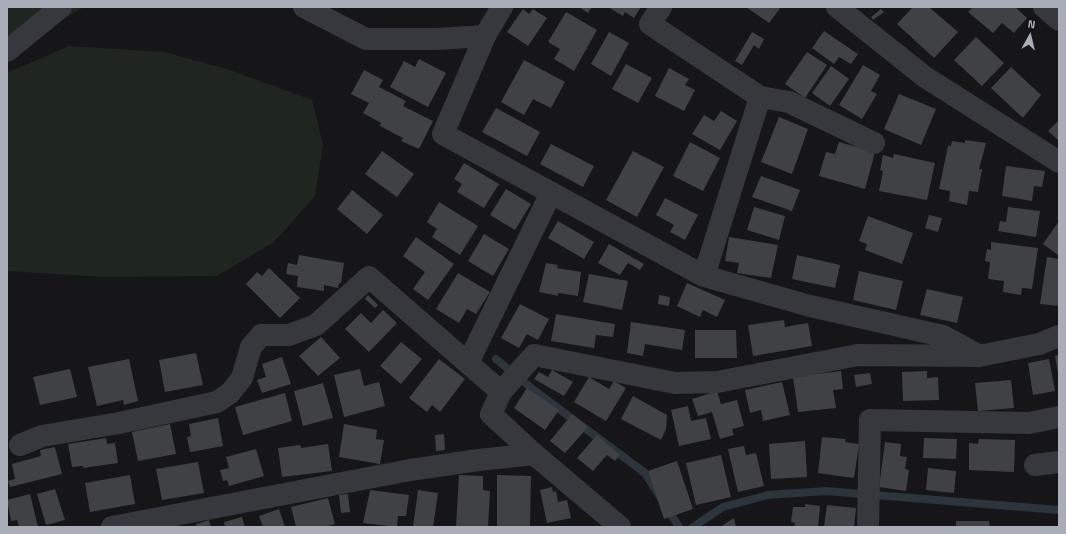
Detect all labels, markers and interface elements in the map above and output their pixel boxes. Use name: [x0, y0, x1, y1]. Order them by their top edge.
north arrow: [1010, 16, 1050, 56]
text: N: [1027, 16, 1037, 33]

